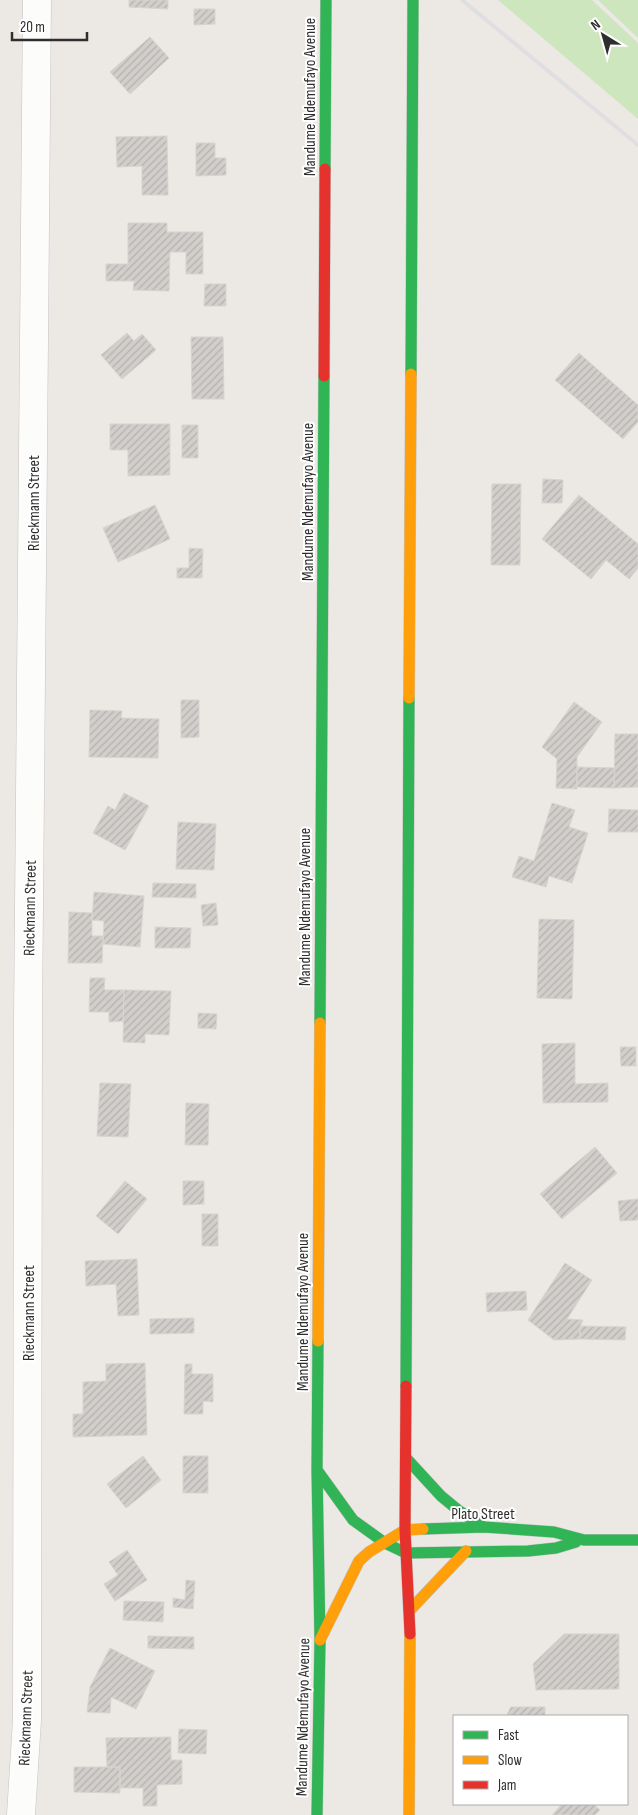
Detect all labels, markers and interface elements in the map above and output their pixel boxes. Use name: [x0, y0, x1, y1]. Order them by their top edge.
scale bar: [12, 10, 88, 42]
north arrow: [578, 10, 628, 60]
text: N: [587, 16, 604, 34]
text: 20 m: [20, 18, 45, 37]
street label: Mandume Ndemufayo Avenue: [301, 18, 320, 176]
street label: Mandume Ndemufayo Avenue: [299, 423, 318, 581]
street label: Rieckmann Street: [25, 455, 44, 551]
street label: Mandume Ndemufayo Avenue: [296, 828, 315, 986]
street label: Rieckmann Street: [20, 860, 41, 956]
street label: Mandume Ndemufayo Avenue: [294, 1233, 313, 1391]
street label: Rieckmann Street: [20, 1265, 39, 1361]
street label: Plato Street: [451, 1505, 515, 1524]
street label: Mandume Ndemufayo Avenue: [293, 1638, 314, 1796]
street label: Rieckmann Street: [15, 1670, 38, 1766]
legend: [453, 1715, 628, 1805]
text: Fast: [498, 1726, 520, 1745]
text: Slow: [498, 1751, 522, 1770]
text: Jam: [497, 1776, 516, 1795]

